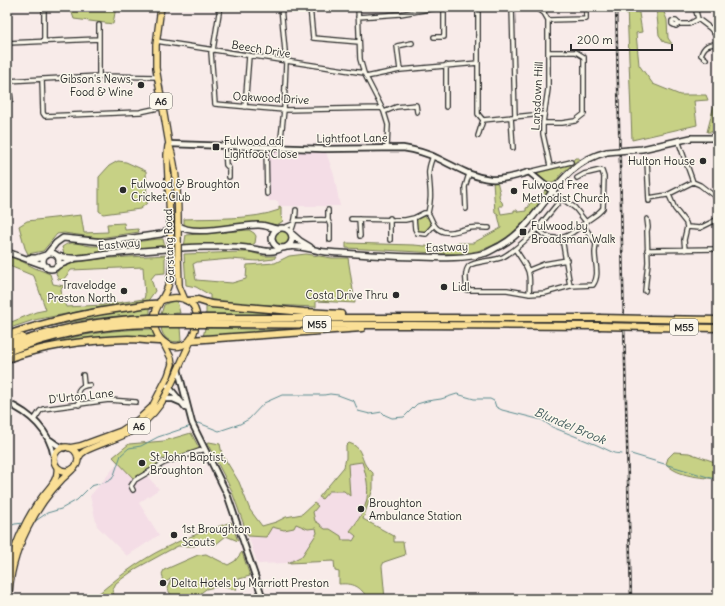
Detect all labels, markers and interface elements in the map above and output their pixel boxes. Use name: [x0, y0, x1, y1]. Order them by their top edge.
scale bar: [571, 26, 672, 52]
text: 200 m: [577, 32, 613, 47]
street label: Beech Drive: [230, 37, 292, 61]
street label: Lansdown Hill: [528, 61, 546, 131]
place label: Gibson's News, Food & Wine: [60, 72, 133, 99]
marker: Gibson's News, Food & Wine: [136, 80, 146, 90]
street label: Oakwood Drive: [232, 89, 310, 107]
road number: A6: [150, 93, 172, 109]
street label: Lightfoot Lane: [316, 130, 388, 146]
place label: Fulwood adj Lightfoot Close: [224, 134, 298, 161]
marker: Fulwood adj Lightfoot Close: [211, 142, 221, 152]
place label: Hulton House: [628, 154, 695, 168]
marker: Hulton House: [698, 156, 708, 166]
place label: Fulwood & Broughton Cricket Club: [131, 177, 240, 204]
place label: Fulwood Free Methodist Church: [522, 178, 610, 205]
marker: Fulwood & Broughton Cricket Club: [118, 185, 128, 195]
marker: Fulwood Free Methodist Church: [509, 186, 519, 196]
street label: Garstang Road: [161, 208, 177, 284]
place label: Fulwood by Broadsman Walk: [531, 219, 616, 246]
marker: Fulwood by Broadsman Walk: [518, 227, 528, 237]
street label: Eastway: [97, 235, 141, 253]
street label: Eastway: [426, 239, 468, 255]
place label: Travelodge Preston North: [47, 278, 116, 305]
place label: Lidl: [452, 280, 469, 294]
marker: Lidl: [439, 282, 449, 292]
marker: Travelodge Preston North: [119, 286, 129, 296]
place label: Costa Drive Thru: [305, 288, 389, 302]
marker: Costa Drive Thru: [391, 290, 401, 300]
road number: M55: [303, 316, 331, 332]
road number: M55: [670, 319, 698, 335]
street label: D'Urton Lane: [48, 386, 114, 406]
water label: Blundel Brook: [532, 404, 609, 448]
road number: A6: [128, 418, 150, 434]
place label: St John Baptist, Broughton: [150, 450, 226, 477]
marker: St John Baptist, Broughton: [137, 458, 147, 468]
place label: Broughton Ambulance Station: [369, 496, 462, 523]
marker: Broughton Ambulance Station: [356, 504, 366, 514]
place label: 1st Broughton Scouts: [182, 522, 251, 549]
marker: 1st Broughton Scouts: [169, 530, 179, 540]
place label: Delta Hotels by Marriott Preston: [171, 576, 329, 590]
marker: Delta Hotels by Marriott Preston: [158, 578, 168, 588]

